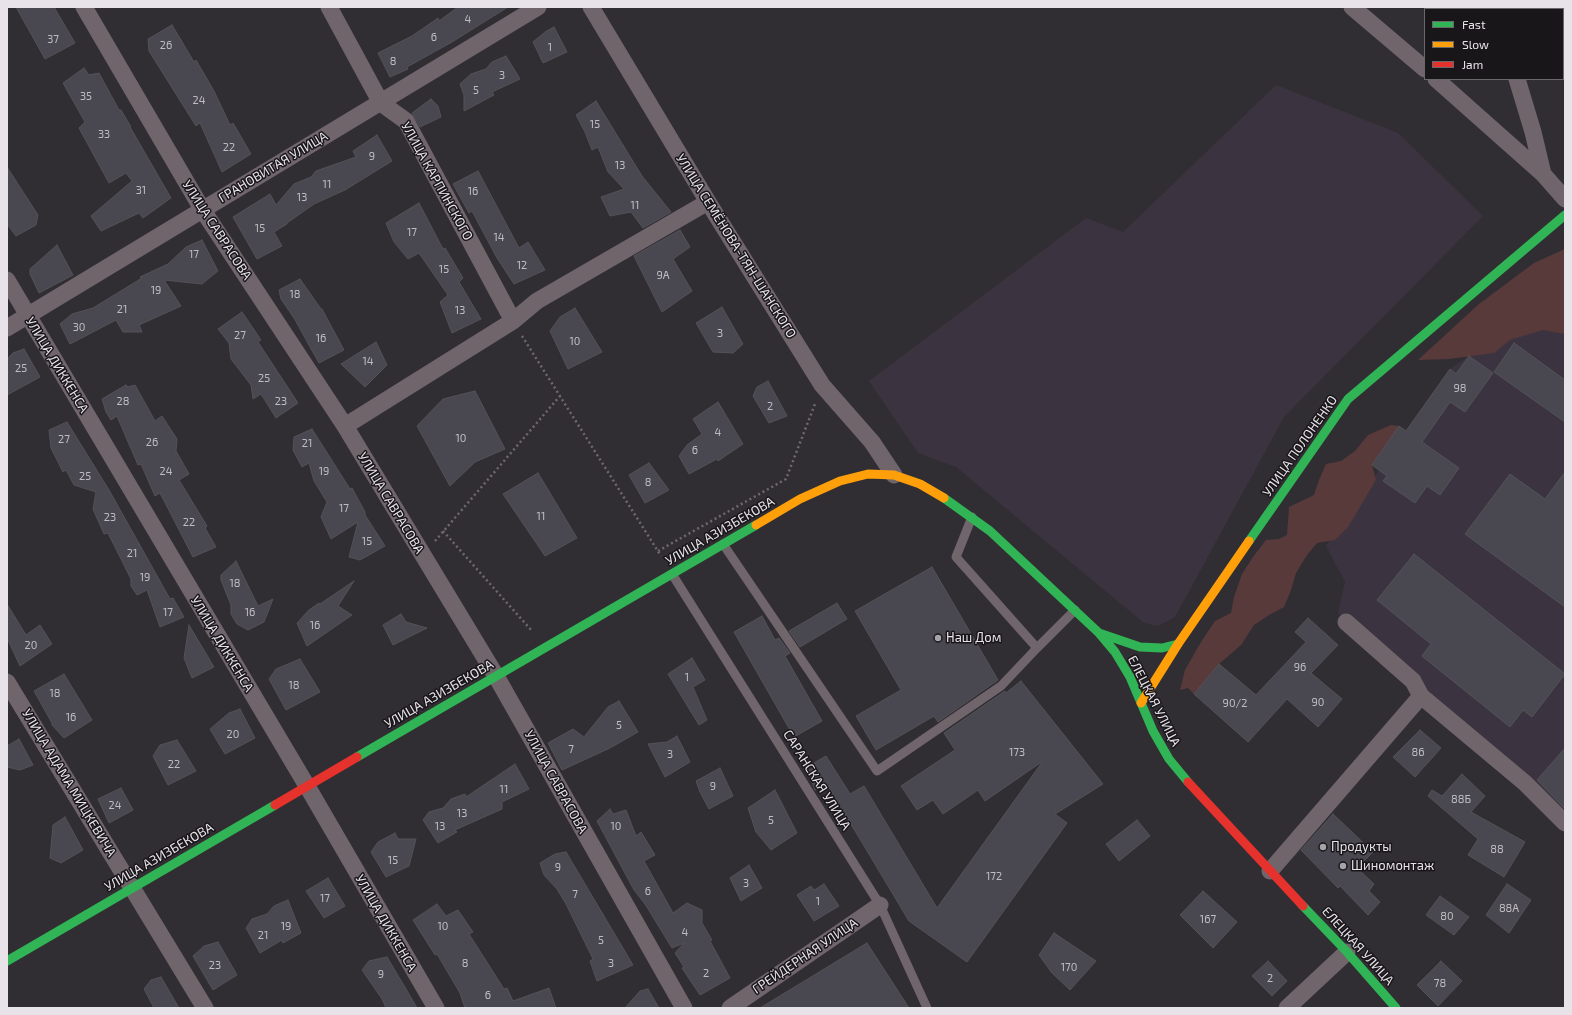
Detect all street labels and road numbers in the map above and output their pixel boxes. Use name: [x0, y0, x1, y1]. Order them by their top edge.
street label: УЛИЦА КАРПИНСКОГО: [398, 119, 476, 243]
street label: ГРАНОВИТАЯ УЛИЦА: [216, 128, 330, 206]
street label: УЛИЦА СЕМЁНОВА-ТЯН-ШАНСКОГО: [673, 151, 799, 341]
street label: УЛИЦА САВРАСОВА: [179, 177, 255, 283]
street label: УЛИЦА ДИККЕНСА: [22, 314, 92, 416]
street label: УЛИЦА ПОЛОНЕНКО: [1259, 393, 1341, 499]
street label: УЛИЦА САВРАСОВА: [355, 449, 427, 557]
street label: УЛИЦА АЗИЗБЕКОВА: [663, 493, 777, 569]
street label: УЛИЦА ДИККЕНСА: [187, 593, 257, 695]
street label: ЕЛЕЦКАЯ УЛИЦА: [1124, 653, 1184, 749]
street label: УЛИЦА АЗИЗБЕКОВА: [382, 656, 496, 732]
street label: УЛИЦА АДАМА МИЦКЕВИЧА: [19, 706, 119, 860]
street label: САРАНСКАЯ УЛИЦА: [780, 727, 854, 833]
street label: УЛИЦА САВРАСОВА: [521, 728, 591, 836]
street label: УЛИЦА АЗИЗБЕКОВА: [102, 819, 216, 895]
street label: УЛИЦА ДИККЕНСА: [352, 872, 420, 974]
street label: ЕЛЕЦКАЯ УЛИЦА: [1319, 904, 1397, 988]
street label: ГРЕЙДЕРНАЯ УЛИЦА: [749, 915, 861, 997]

